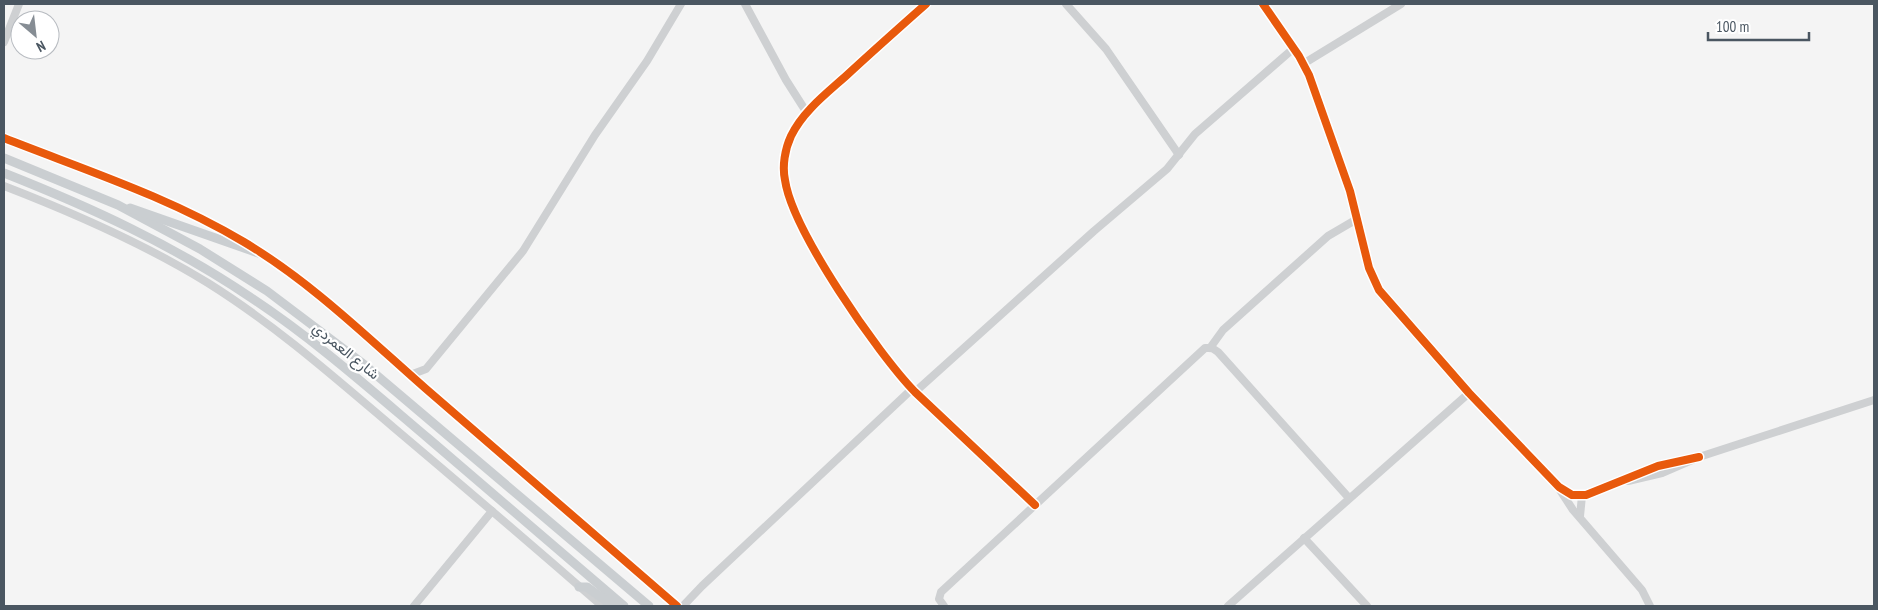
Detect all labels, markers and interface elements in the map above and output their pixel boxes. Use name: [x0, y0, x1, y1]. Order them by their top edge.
north arrow: [10, 10, 60, 60]
scale bar: [1708, 10, 1809, 42]
text: 100 m: [1716, 17, 1749, 36]
text: N: [34, 37, 49, 56]
street label: شارع العمردي: [306, 318, 384, 387]

